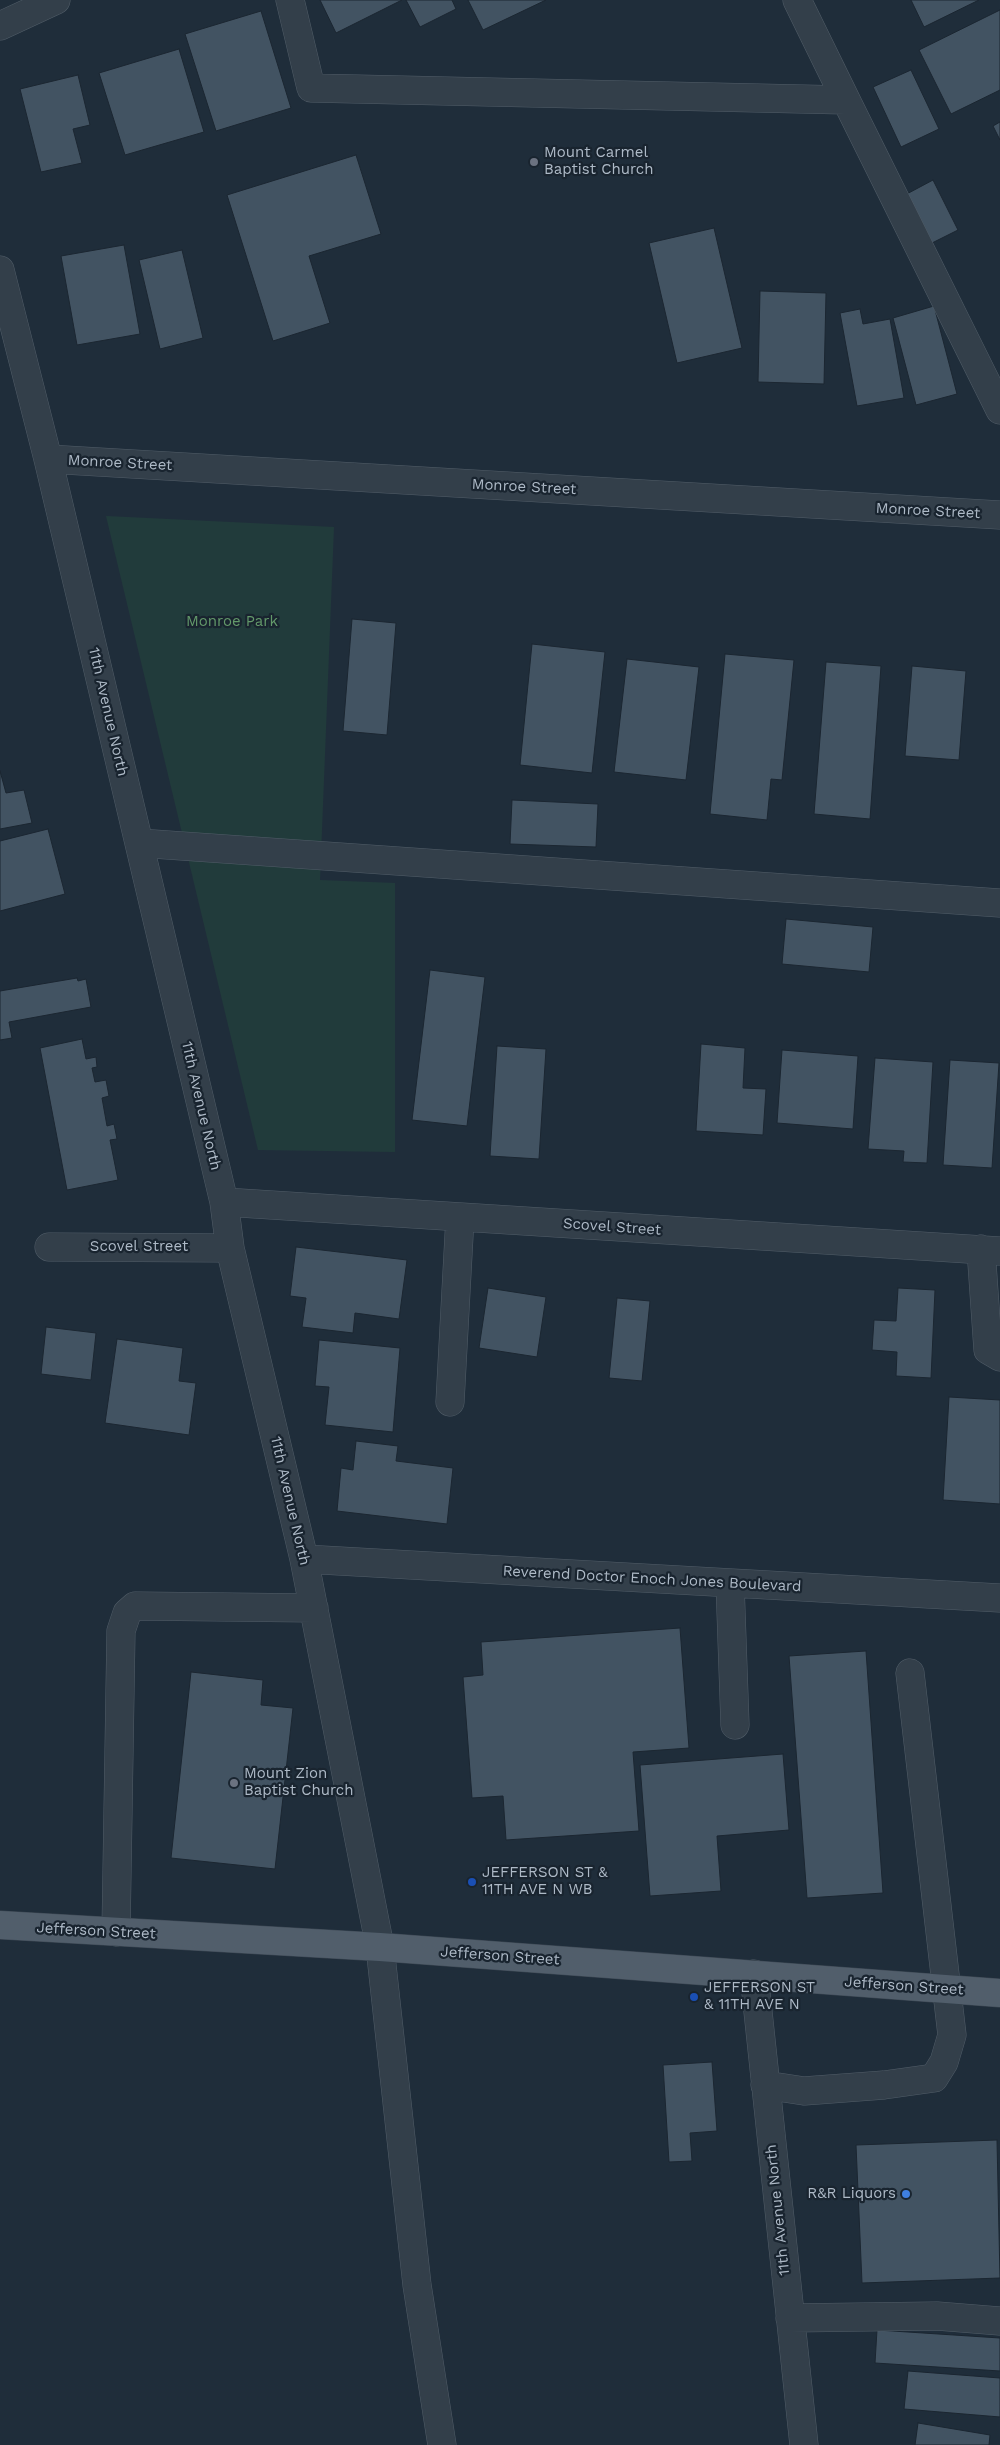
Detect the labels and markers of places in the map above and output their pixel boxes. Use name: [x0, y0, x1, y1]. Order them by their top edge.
place label: Mount Carmel Baptist Church: [544, 144, 654, 179]
marker: Mount Carmel Baptist Church: [528, 156, 540, 168]
place label: Mount Zion Baptist Church: [244, 1765, 354, 1800]
marker: Mount Zion Baptist Church: [228, 1777, 240, 1789]
place label: JEFFERSON ST & 11TH AVE N WB: [482, 1864, 608, 1899]
marker: JEFFERSON ST & 11TH AVE N WB: [466, 1876, 478, 1888]
place label: JEFFERSON ST & 11TH AVE N: [704, 1979, 815, 2014]
marker: JEFFERSON ST & 11TH AVE N: [688, 1991, 700, 2003]
place label: R&R Liquors: [807, 2185, 896, 2203]
marker: R&R Liquors: [900, 2188, 912, 2200]

